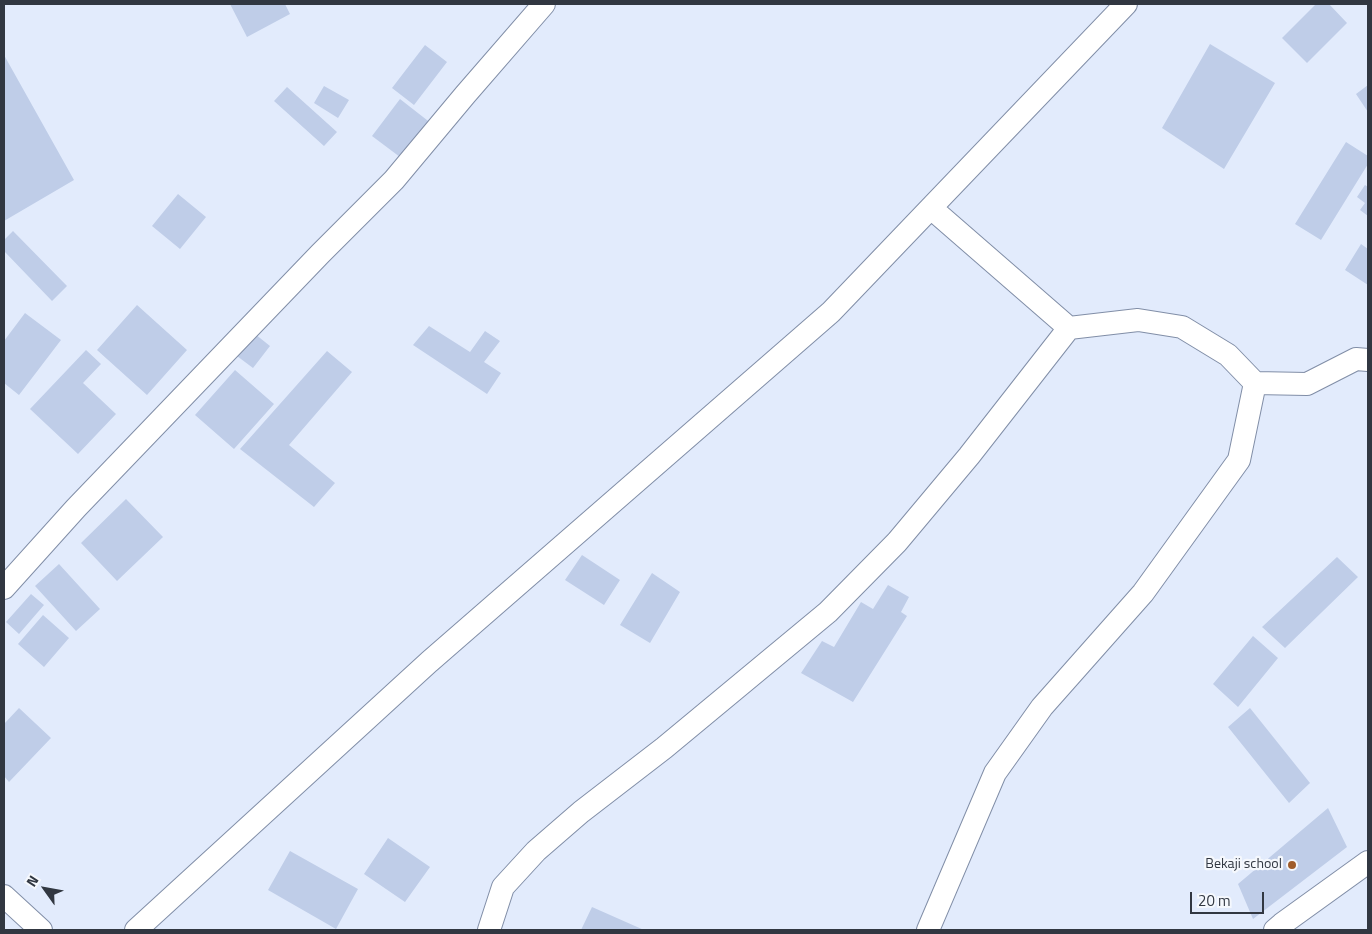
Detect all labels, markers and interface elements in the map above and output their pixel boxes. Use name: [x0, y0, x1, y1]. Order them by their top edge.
place label: Bekaji school: [1205, 857, 1282, 873]
marker: Bekaji school: [1286, 859, 1298, 871]
north arrow: [20, 864, 70, 914]
text: N: [20, 871, 43, 890]
scale bar: [1192, 882, 1266, 914]
text: 20 m: [1198, 889, 1231, 912]

